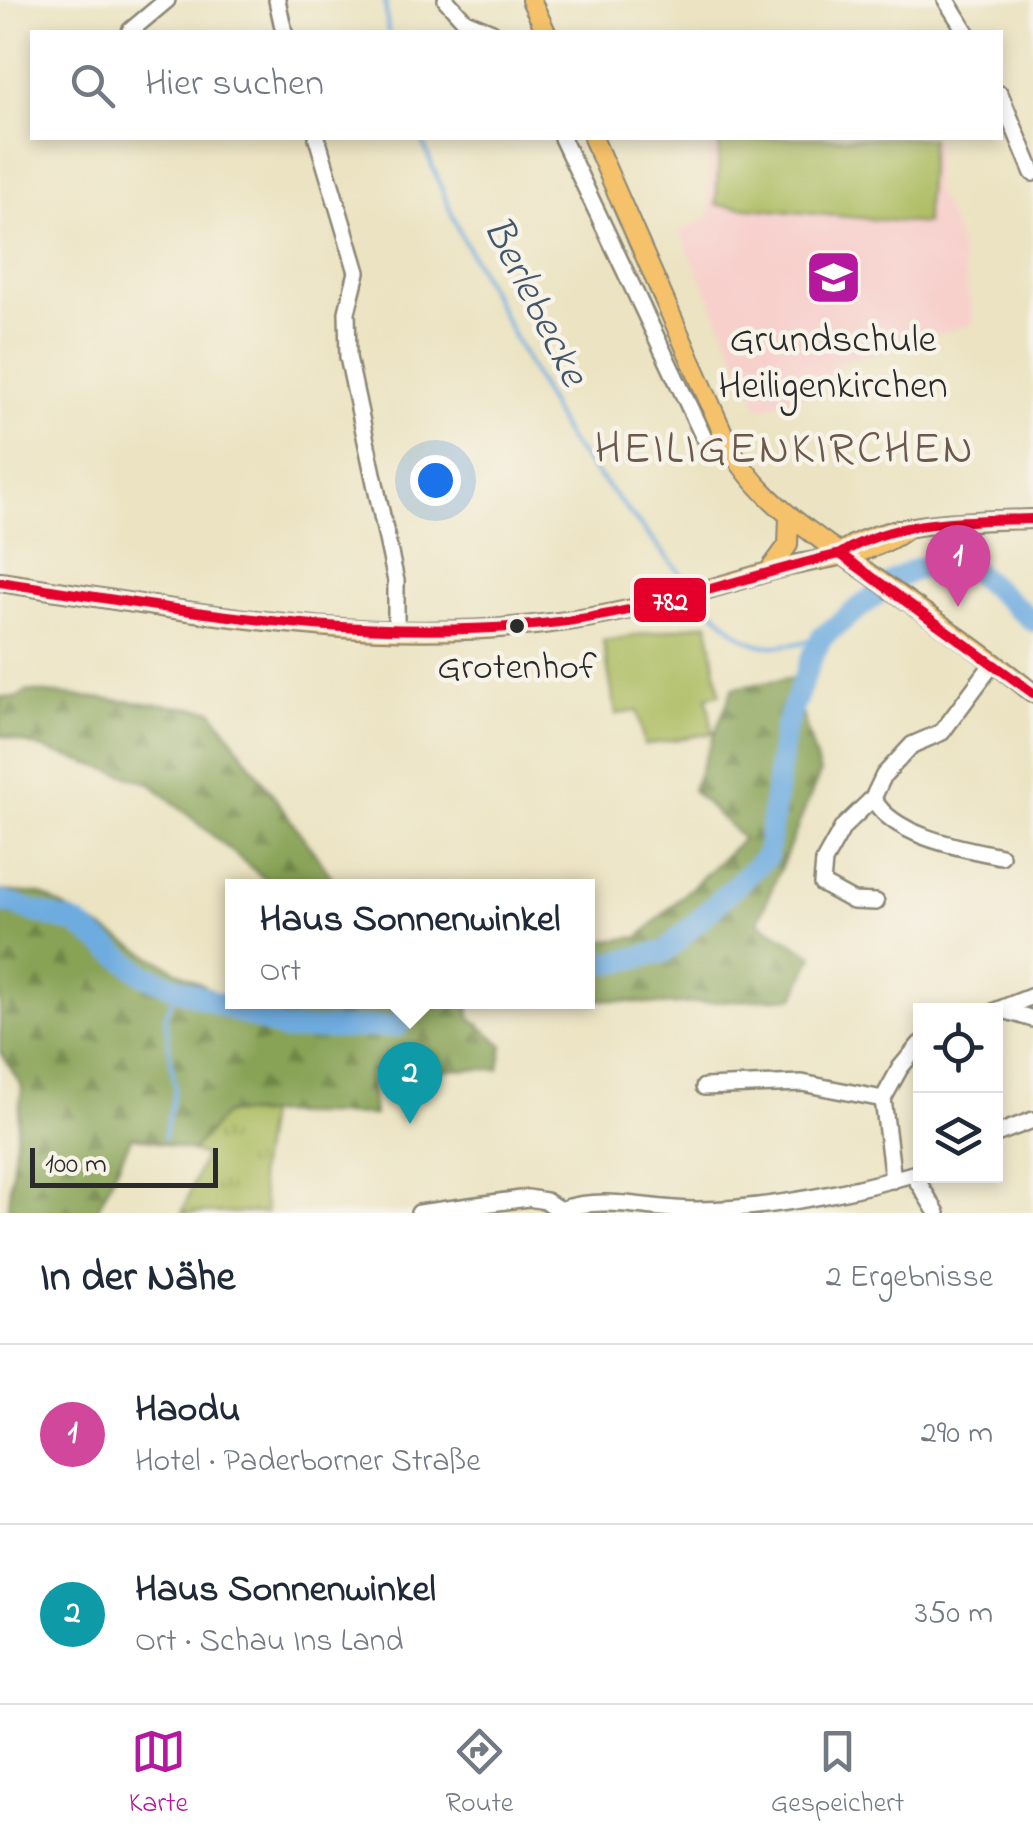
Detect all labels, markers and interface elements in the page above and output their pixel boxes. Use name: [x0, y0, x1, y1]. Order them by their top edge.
search box: [30, 30, 1003, 140]
text: Hier suchen: [145, 57, 324, 113]
icon: search: [65, 58, 120, 113]
water label: Berlebecke: [465, 207, 604, 399]
school or university icon: Grundschule Heiligenkirchen: [803, 248, 863, 308]
place label: Grundschule Heiligenkirchen: [718, 312, 948, 417]
district label: HEILIGENKIRCHEN: [595, 418, 975, 484]
your location: [410, 455, 461, 506]
pin: 1: [926, 524, 990, 607]
line badge: 782: [632, 576, 708, 624]
text: 782: [652, 583, 688, 624]
marker: Grotenhof: [507, 616, 527, 636]
place label: Grotenhof: [437, 641, 597, 697]
popup: [225, 879, 595, 1009]
text: Haus Sonnenwinkel: [260, 893, 561, 949]
text: Ort: [260, 949, 301, 996]
map controls: [913, 1003, 1003, 1183]
button: locate: [913, 1003, 1003, 1093]
pin: 2: [378, 1042, 442, 1124]
button: layers: [913, 1093, 1003, 1183]
scale bar: [30, 1143, 218, 1188]
text: 100 m: [45, 1145, 107, 1186]
text: In der Nähe: [40, 1248, 235, 1309]
text: 2 Ergebnisse: [826, 1255, 993, 1302]
text: Haodu: [135, 1383, 240, 1439]
text: 1: [67, 1411, 78, 1458]
text: 290 m: [921, 1411, 993, 1458]
text: Hotel · Paderborner Straße: [135, 1439, 481, 1486]
text: Haus Sonnenwinkel: [135, 1563, 436, 1619]
text: 2: [65, 1591, 80, 1638]
text: 350 m: [915, 1591, 993, 1638]
text: Ort · Schau Ins Land: [135, 1619, 403, 1666]
tab: Karte: [129, 1724, 188, 1825]
tab: Route: [445, 1724, 513, 1825]
tab: Gespeichert: [771, 1724, 904, 1825]

